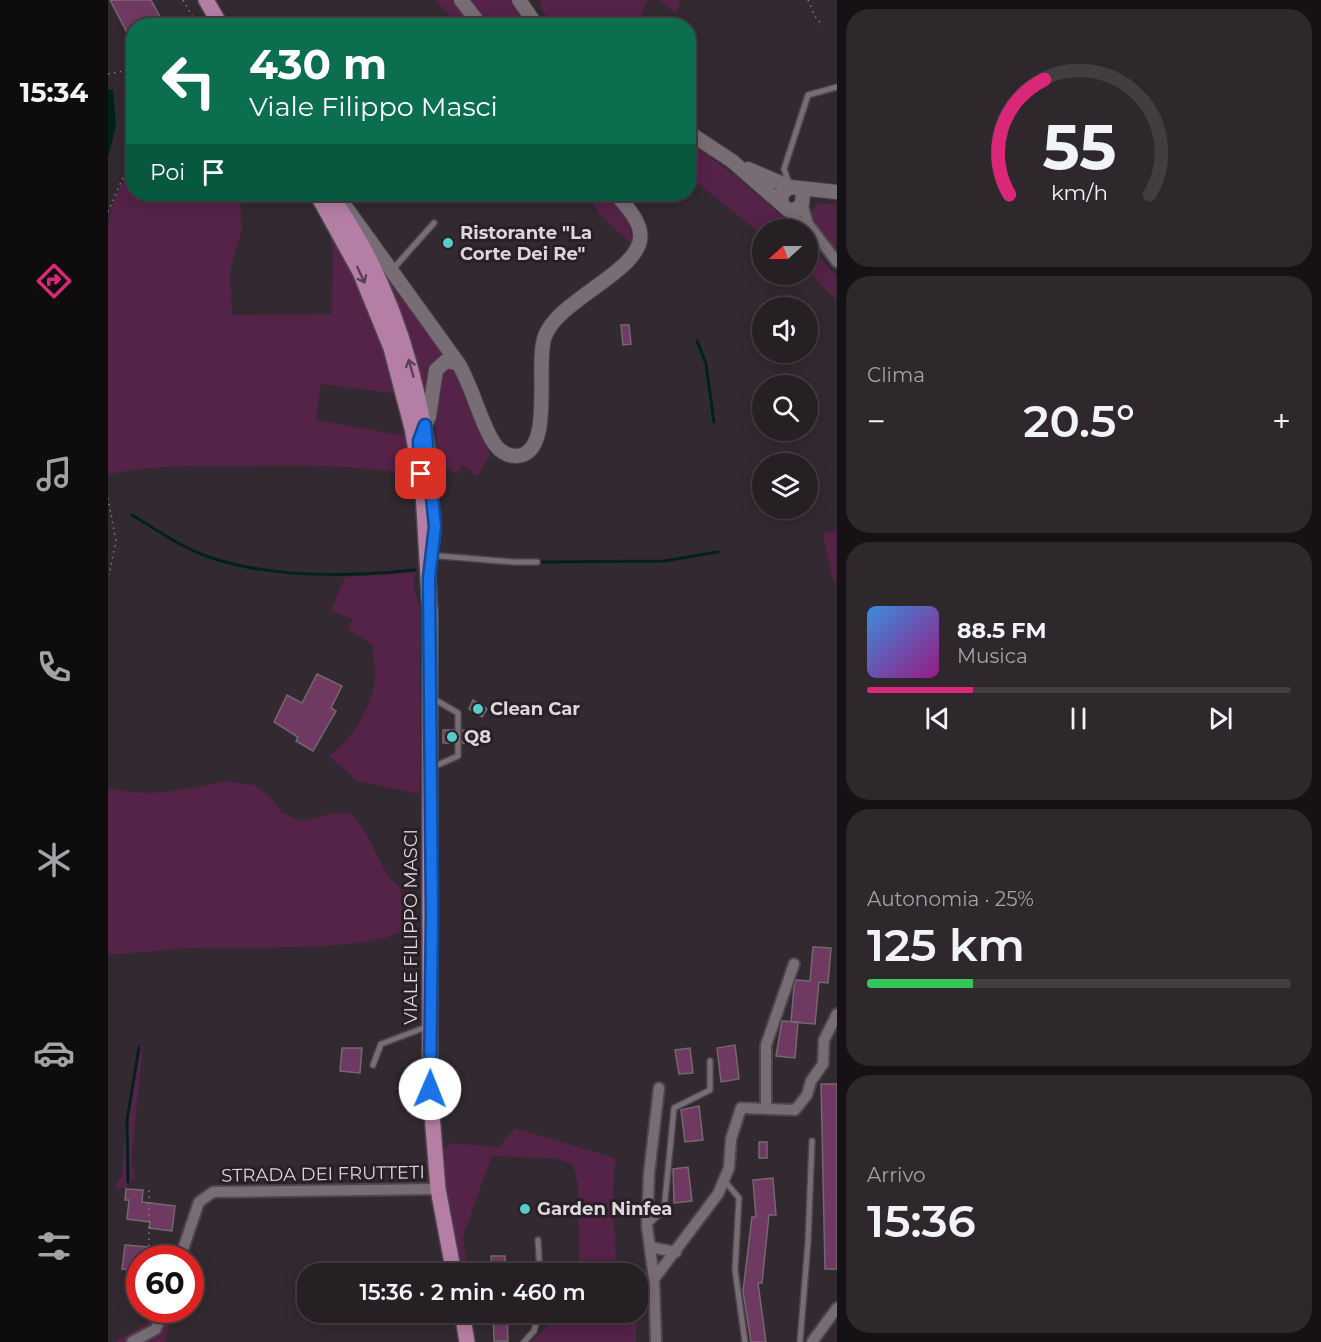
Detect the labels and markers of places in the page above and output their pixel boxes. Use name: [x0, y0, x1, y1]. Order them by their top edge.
place label: Ristorante "La Corte Dei Re": [460, 222, 592, 265]
marker: Ristorante "La Corte Dei Re": [441, 236, 455, 250]
pin: [395, 448, 446, 499]
place label: Clean Car: [490, 698, 580, 720]
marker: Clean Car: [471, 702, 485, 716]
place label: Q8: [464, 726, 491, 748]
marker: Q8: [445, 730, 459, 744]
place label: Garden Ninfea: [537, 1198, 672, 1220]
marker: Garden Ninfea: [518, 1202, 532, 1216]

